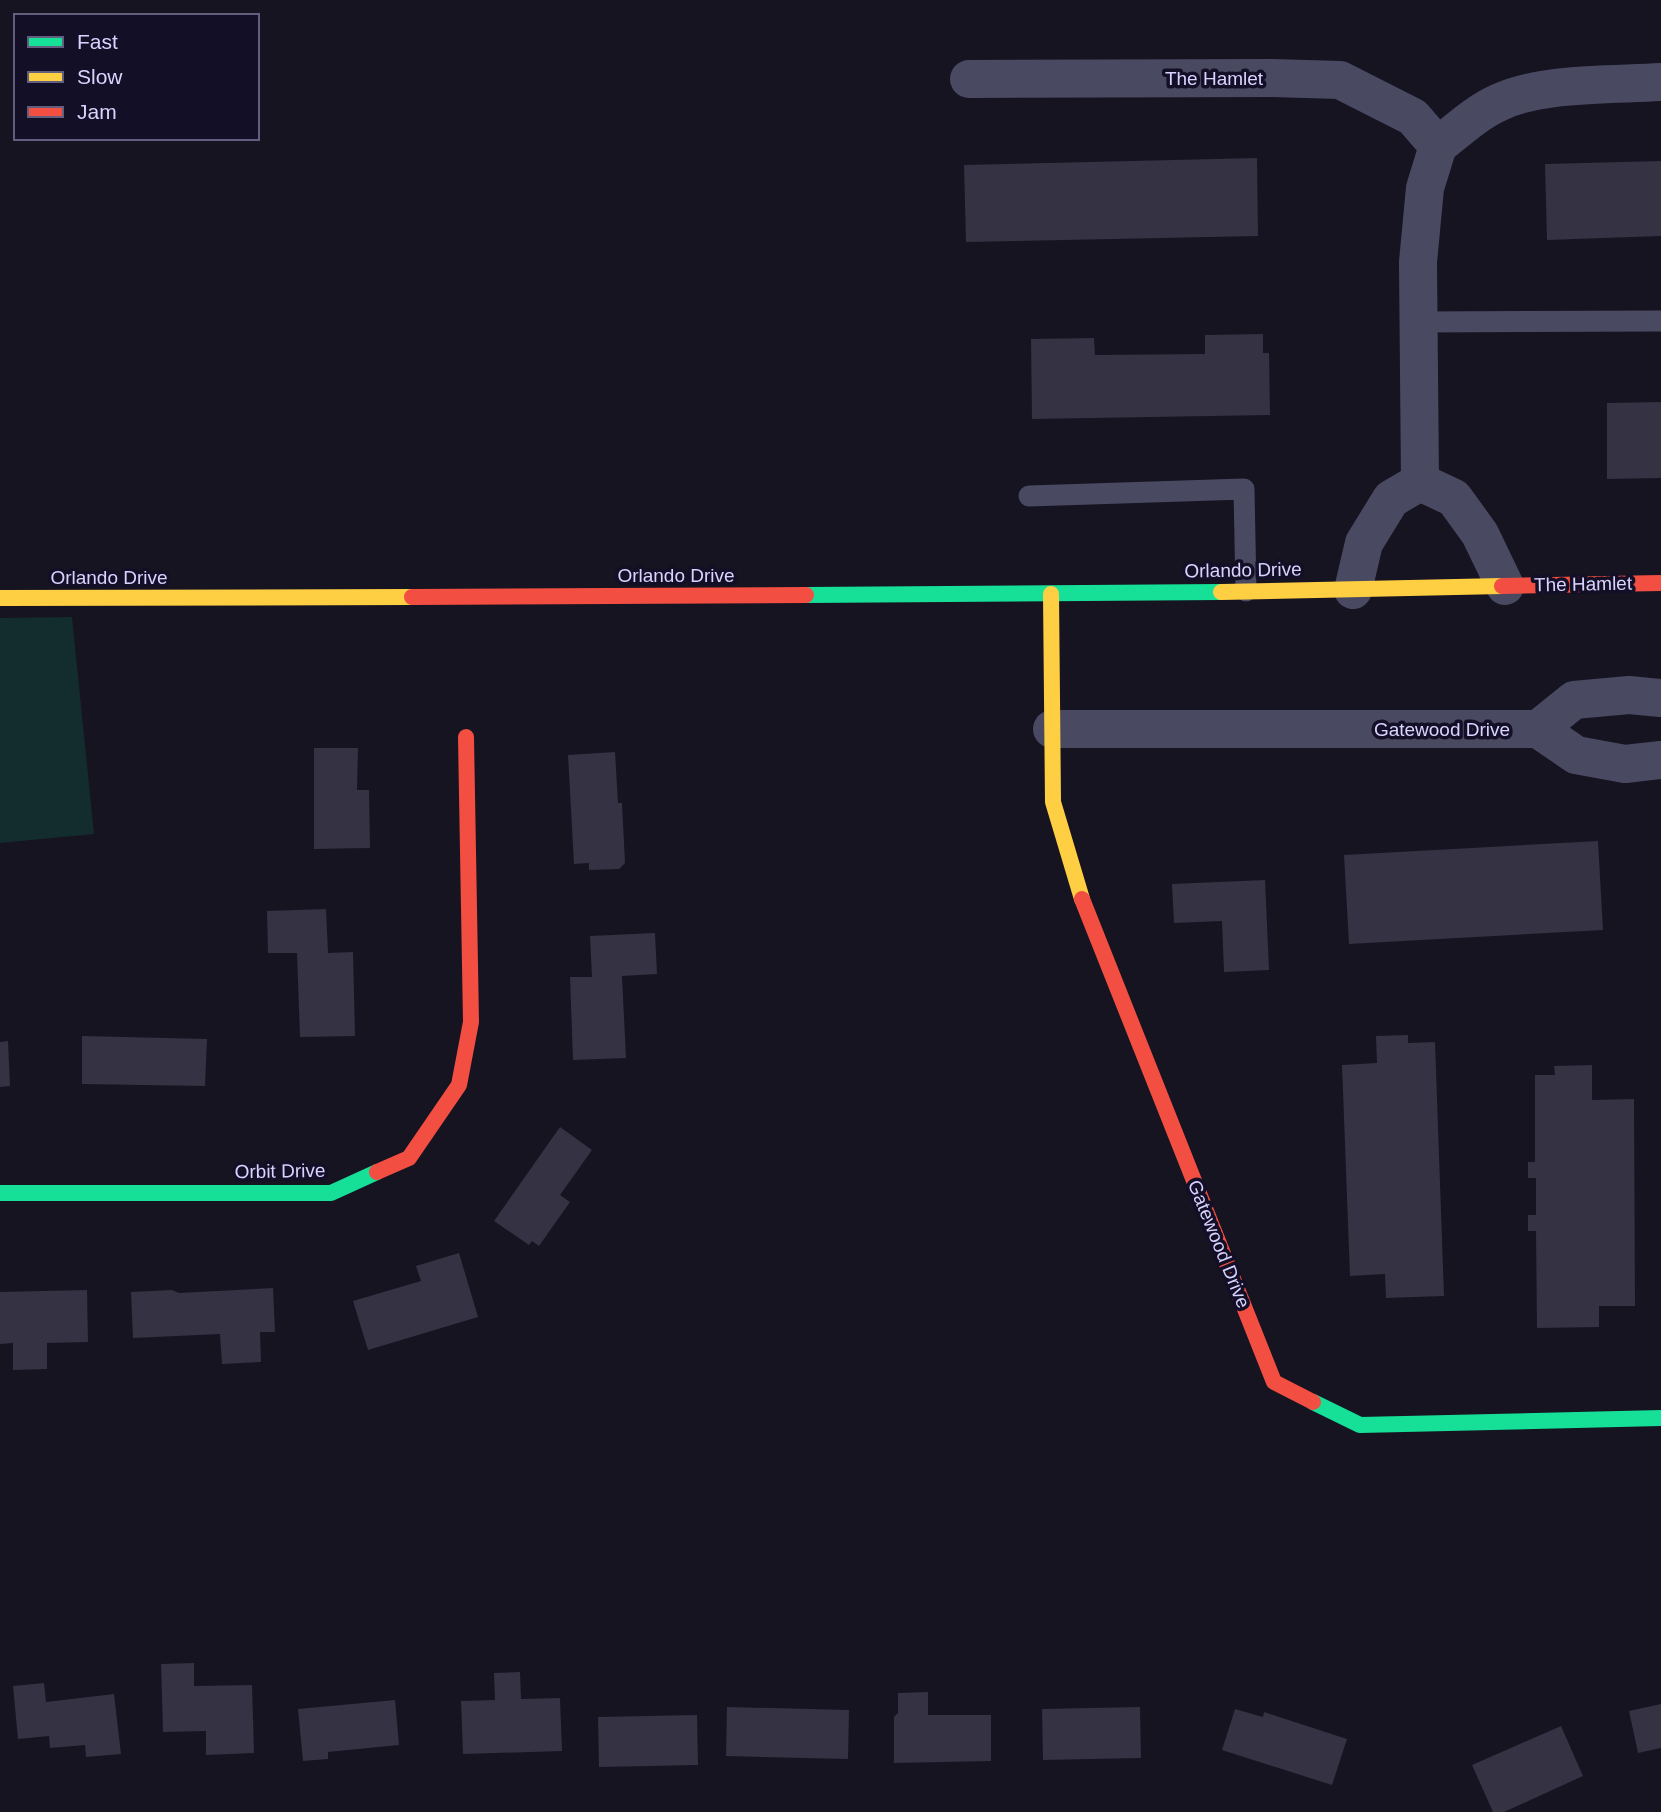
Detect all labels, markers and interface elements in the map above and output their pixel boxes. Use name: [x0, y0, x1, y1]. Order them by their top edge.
legend: [14, 14, 259, 140]
text: Fast: [77, 30, 118, 53]
text: Slow: [77, 65, 123, 88]
street label: The Hamlet: [1165, 68, 1264, 89]
text: Jam: [77, 100, 117, 123]
street label: Orlando Drive: [1184, 558, 1302, 582]
street label: Orlando Drive: [617, 565, 735, 586]
street label: Orlando Drive: [50, 567, 168, 588]
street label: The Hamlet: [1534, 573, 1633, 595]
street label: Gatewood Drive: [1374, 719, 1510, 740]
street label: Orbit Drive: [234, 1160, 326, 1182]
street label: Gatewood Drive: [1184, 1177, 1254, 1311]

